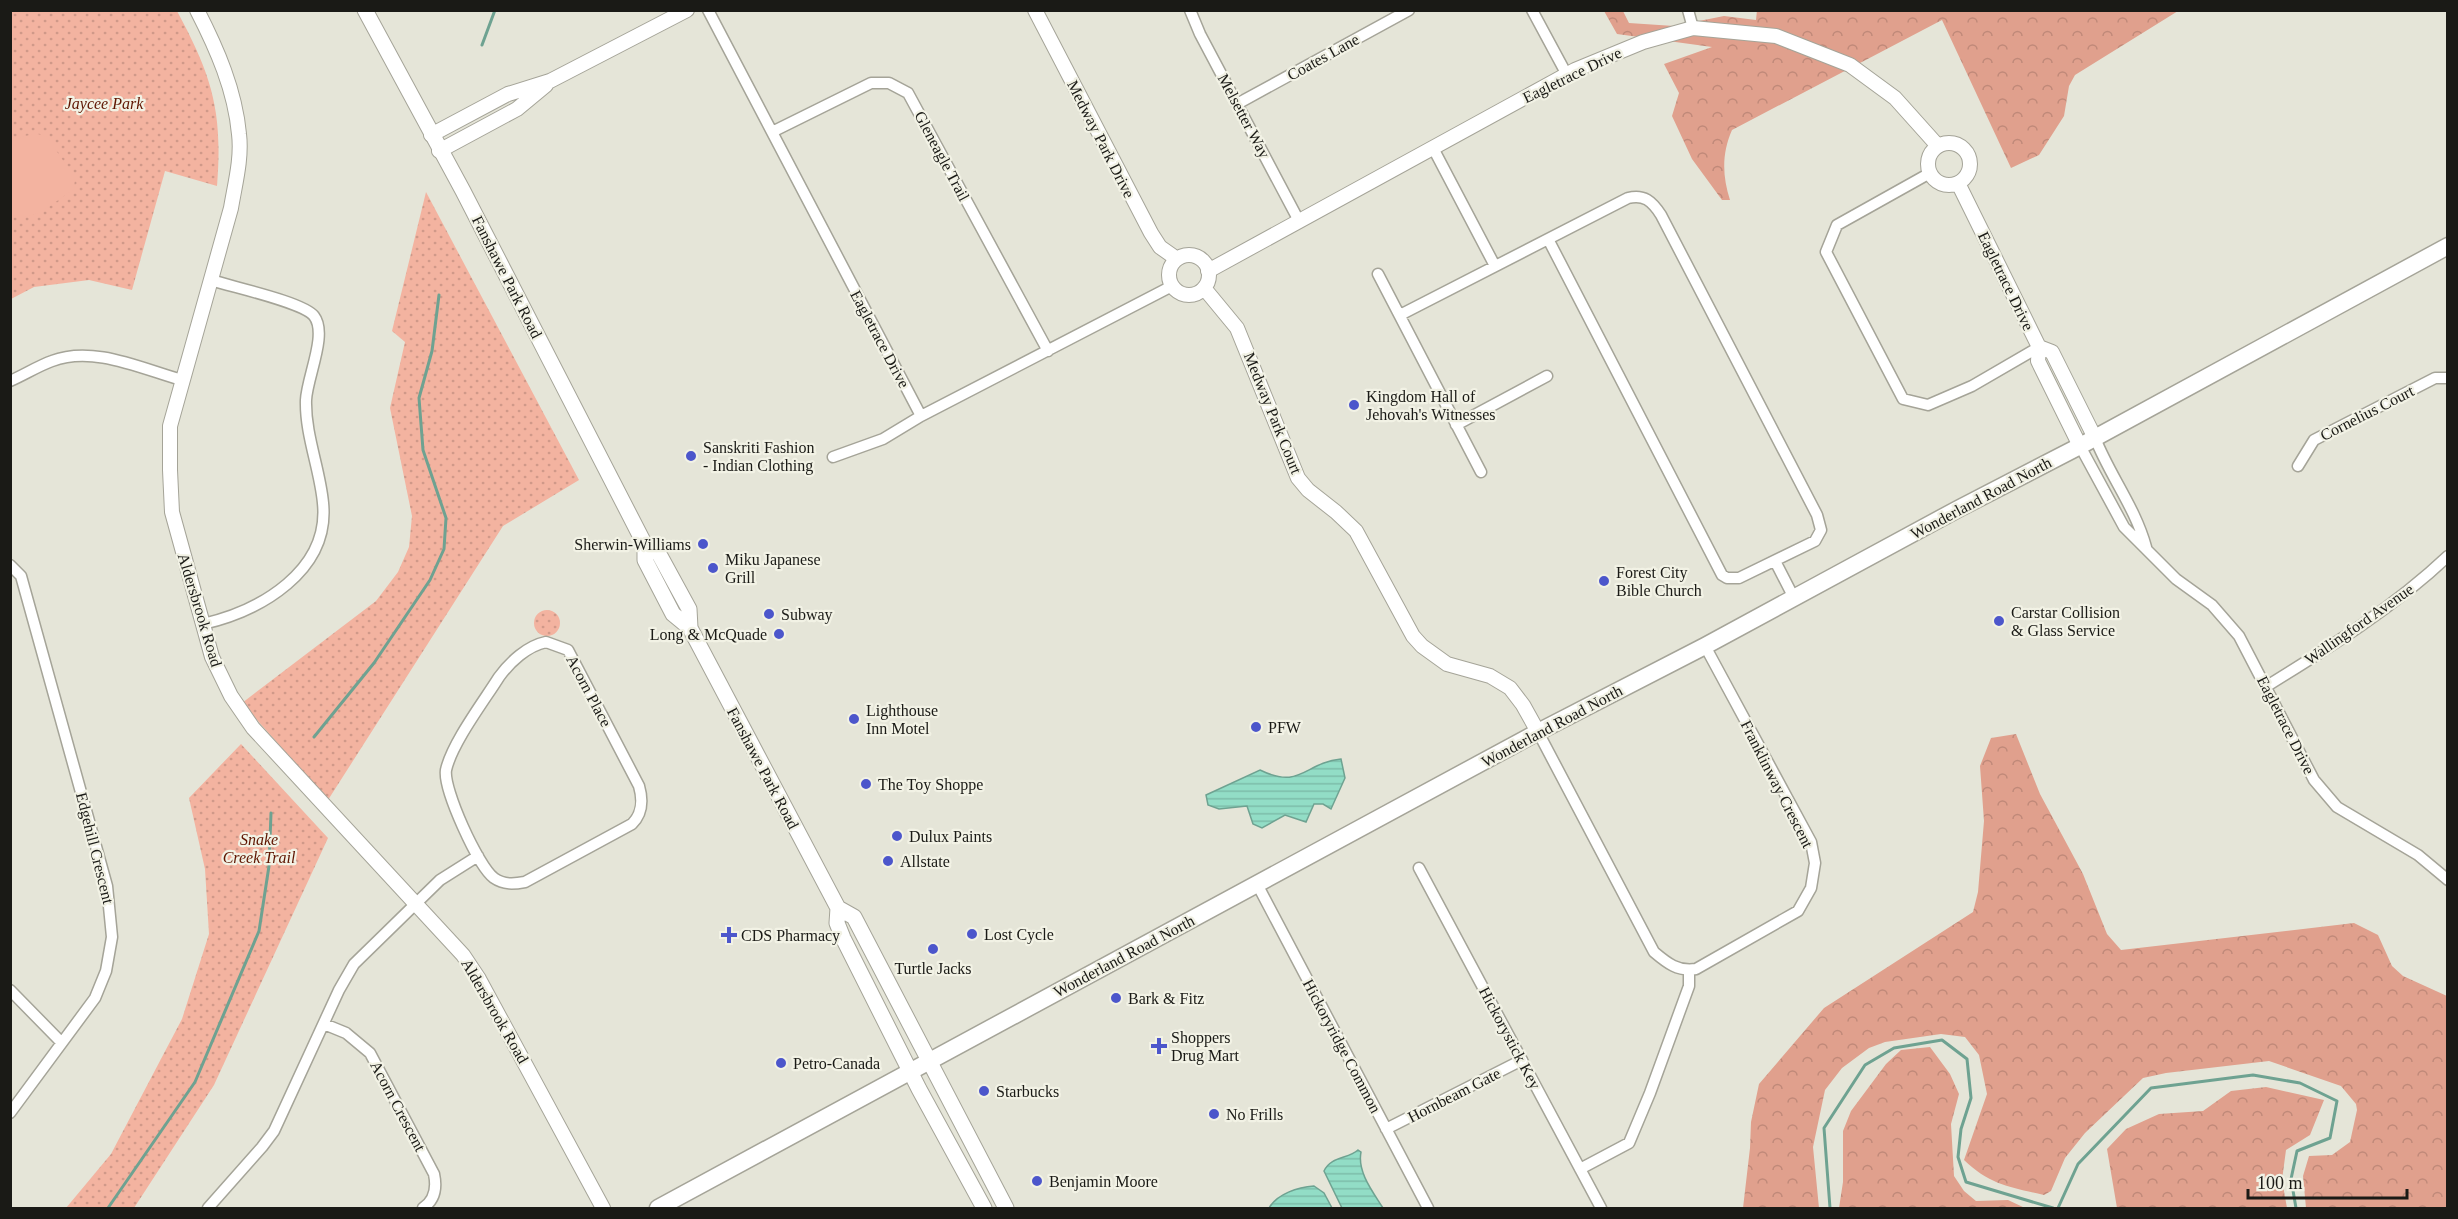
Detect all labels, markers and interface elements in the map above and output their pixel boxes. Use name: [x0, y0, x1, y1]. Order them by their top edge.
street label: Coates Lane: [1284, 30, 1362, 84]
street label: Eagletrace Drive: [1520, 44, 1625, 107]
street label: Melsetter Way: [1214, 71, 1273, 162]
street label: Medway Park Drive: [1063, 77, 1138, 201]
park label: Jaycee Park: [65, 95, 144, 113]
street label: Gleneagle Trail: [910, 108, 973, 205]
street label: Fanshawe Park Road: [469, 213, 545, 341]
street label: Eagletrace Drive: [1974, 229, 2037, 334]
street label: Eagletrace Drive: [846, 287, 913, 391]
street label: Medway Park Court: [1240, 350, 1305, 477]
street label: Cornelius Court: [2317, 382, 2417, 444]
place label: Kingdom Hall of Jehovah's Witnesses: [1366, 388, 1495, 423]
marker: Kingdom Hall of Jehovah's Witnesses: [1347, 398, 1361, 412]
place label: Sanskriti Fashion - Indian Clothing: [703, 439, 815, 475]
marker: Sanskriti Fashion - Indian Clothing: [684, 449, 698, 463]
street label: Wonderland Road North: [1908, 454, 2054, 542]
place label: Sherwin-Williams: [574, 536, 691, 553]
marker: Sherwin-Williams: [696, 537, 710, 551]
street label: Aldersbrook Road: [175, 551, 225, 669]
place label: Miku Japanese Grill: [725, 551, 821, 586]
marker: Miku Japanese Grill: [706, 561, 720, 575]
place label: Forest City Bible Church: [1616, 564, 1702, 599]
marker: Forest City Bible Church: [1597, 574, 1611, 588]
street label: Wallingford Avenue: [2301, 580, 2417, 669]
place label: Carstar Collision & Glass Service: [2011, 604, 2120, 639]
place label: Subway: [781, 606, 833, 624]
marker: Subway: [762, 607, 776, 621]
marker: Carstar Collision & Glass Service: [1992, 614, 2006, 628]
place label: Long & McQuade: [650, 626, 767, 644]
marker: Long & McQuade: [772, 627, 786, 641]
street label: Acorn Place: [563, 652, 615, 730]
street label: Eagletrace Drive: [2253, 673, 2318, 777]
street label: Wonderland Road North: [1479, 682, 1625, 770]
place label: Lighthouse Inn Motel: [866, 702, 938, 737]
street label: Fanshawe Park Road: [724, 704, 802, 832]
marker: Lighthouse Inn Motel: [847, 712, 861, 726]
street label: Franklinway Crescent: [1737, 717, 1817, 852]
place label: PFW: [1268, 719, 1302, 736]
marker: PFW: [1249, 720, 1263, 734]
place label: The Toy Shoppe: [878, 776, 983, 794]
marker: The Toy Shoppe: [859, 777, 873, 791]
street label: Edgehill Crescent: [72, 791, 117, 906]
place label: Dulux Paints: [909, 828, 992, 845]
marker: Dulux Paints: [890, 829, 904, 843]
park label: Snake Creek Trail: [223, 831, 296, 866]
place label: Allstate: [900, 853, 950, 870]
marker: Allstate: [881, 854, 895, 868]
street label: Wonderland Road North: [1051, 912, 1197, 1000]
place label: Lost Cycle: [984, 926, 1054, 944]
place label: CDS Pharmacy: [741, 927, 840, 945]
marker: Lost Cycle: [965, 927, 979, 941]
marker: CDS Pharmacy: [722, 928, 736, 942]
marker: Turtle Jacks: [926, 942, 940, 956]
street label: Aldersbrook Road: [458, 956, 532, 1066]
place label: Turtle Jacks: [894, 960, 972, 977]
street label: Hickoryridge Common: [1299, 976, 1384, 1116]
street label: Hickorystick Key: [1475, 984, 1544, 1092]
place label: Bark & Fitz: [1128, 990, 1204, 1007]
marker: Bark & Fitz: [1109, 991, 1123, 1005]
place label: Shoppers Drug Mart: [1171, 1029, 1240, 1065]
marker: Shoppers Drug Mart: [1152, 1039, 1166, 1053]
place label: Petro-Canada: [793, 1055, 880, 1072]
marker: Petro-Canada: [774, 1056, 788, 1070]
street label: Acorn Crescent: [367, 1058, 429, 1155]
street label: Hornbeam Gate: [1405, 1064, 1503, 1126]
place label: Starbucks: [996, 1083, 1059, 1100]
marker: Starbucks: [977, 1084, 991, 1098]
place label: No Frills: [1226, 1106, 1283, 1123]
marker: No Frills: [1207, 1107, 1221, 1121]
scale bar: [2248, 1162, 2407, 1200]
place label: Benjamin Moore: [1049, 1173, 1158, 1191]
text: 100 m: [2257, 1173, 2303, 1193]
marker: Benjamin Moore: [1030, 1174, 1044, 1188]

